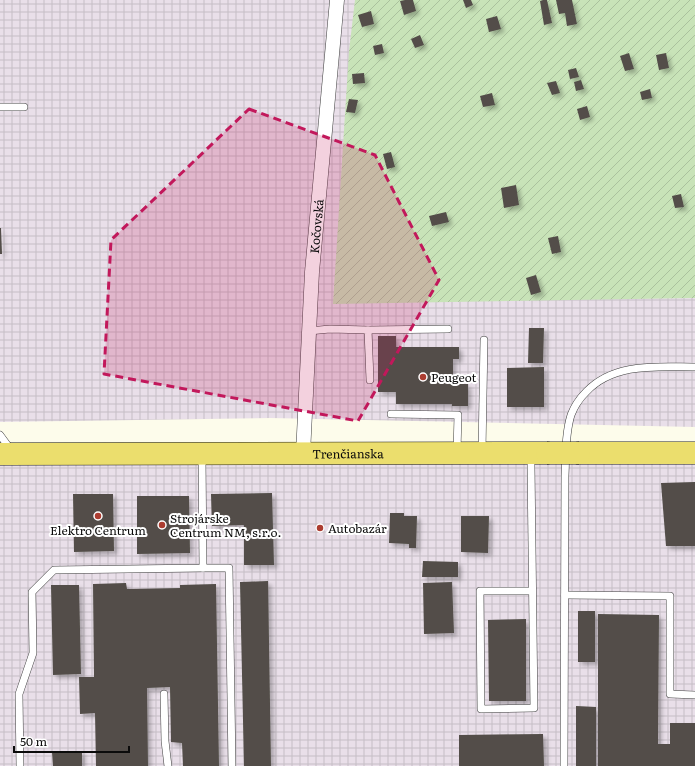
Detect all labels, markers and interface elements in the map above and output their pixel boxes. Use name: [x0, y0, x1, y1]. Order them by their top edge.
street label: Kočovská: [305, 198, 328, 254]
place label: Peugeot: [431, 368, 477, 386]
marker: Peugeot: [418, 372, 428, 382]
street label: Trenčianska: [312, 444, 384, 462]
place label: Strojárske Centrum NM, s.r.o.: [170, 509, 282, 541]
marker: Elektro Centrum: [93, 511, 103, 521]
place label: Autobazár: [328, 519, 387, 537]
marker: Strojárske Centrum NM, s.r.o.: [157, 520, 167, 530]
place label: Elektro Centrum: [50, 521, 146, 539]
marker: Autobazár: [315, 523, 325, 533]
scale bar: [14, 728, 129, 754]
text: 50 m: [20, 732, 47, 750]

